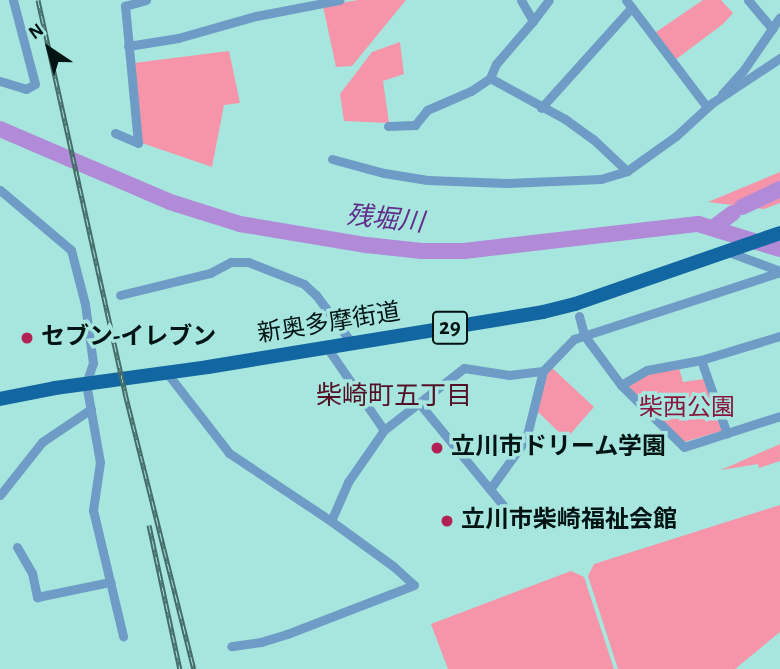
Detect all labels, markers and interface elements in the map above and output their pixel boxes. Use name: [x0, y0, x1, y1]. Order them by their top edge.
north arrow: [14, 14, 84, 84]
text: N: [25, 20, 47, 43]
water label: 残堀川: [345, 200, 425, 240]
street label: 新奥多摩街道: [256, 299, 402, 349]
road number: 29: [431, 308, 469, 348]
place label: セブン-イレブン: [41, 324, 216, 352]
marker: セブン-イレブン: [19, 330, 35, 346]
district label: 柴崎町五丁目: [316, 381, 472, 413]
park label: 柴西公園: [639, 395, 735, 423]
place label: 立川市ドリーム学園: [451, 434, 667, 462]
marker: 立川市ドリーム学園: [429, 440, 445, 456]
place label: 立川市柴崎福祉会館: [461, 507, 677, 535]
marker: 立川市柴崎福祉会館: [439, 513, 455, 529]

